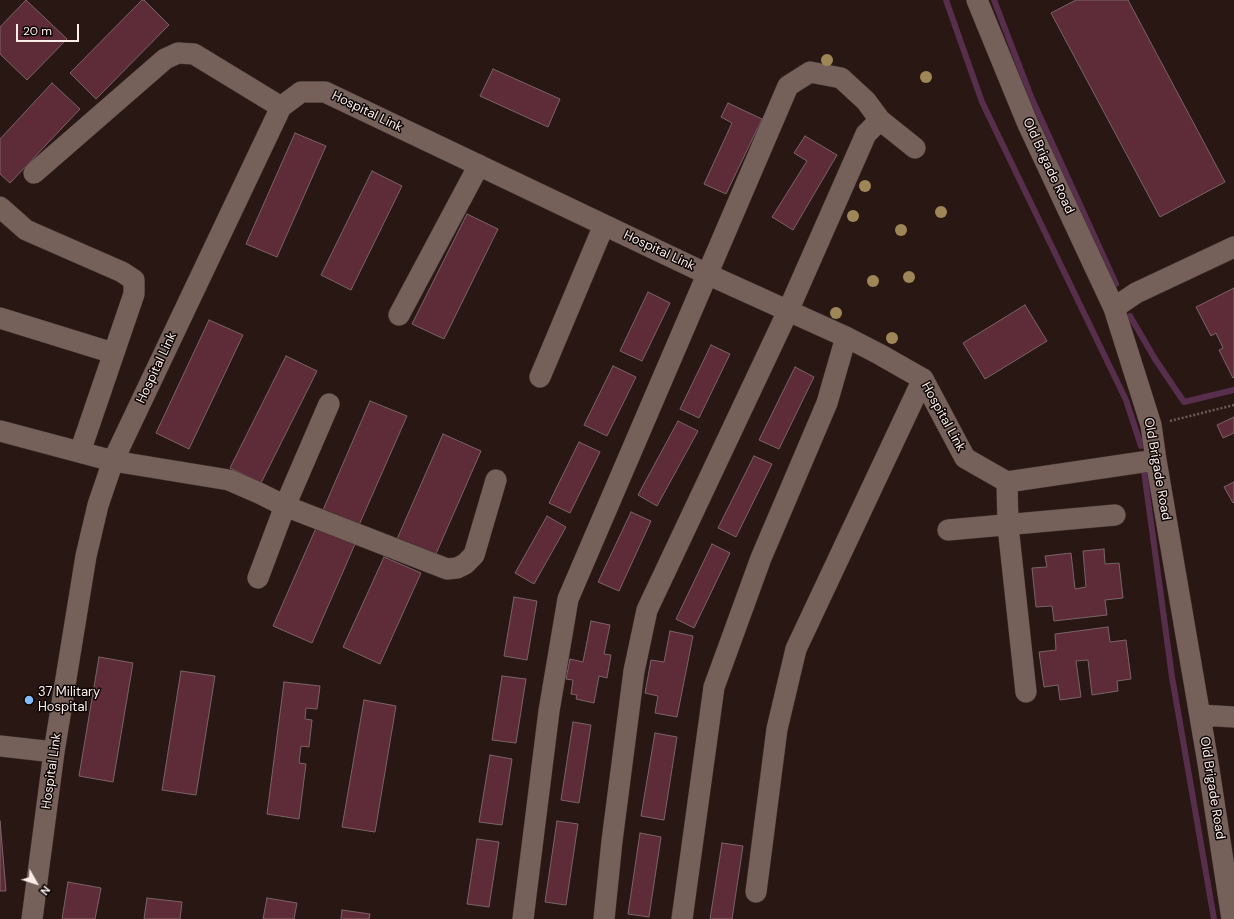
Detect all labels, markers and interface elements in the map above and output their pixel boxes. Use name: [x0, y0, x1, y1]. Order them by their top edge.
scale bar: [18, 16, 81, 42]
text: 20 m: [23, 23, 52, 39]
street label: Hospital Link: [329, 88, 405, 136]
street label: Old Brigade Road: [1019, 116, 1077, 216]
street label: Hospital Link: [621, 228, 697, 274]
street label: Hospital Link: [134, 330, 180, 406]
street label: Hospital Link: [918, 380, 968, 454]
street label: Old Brigade Road: [1140, 416, 1174, 522]
place label: 37 Military Hospital: [38, 685, 100, 716]
marker: 37 Military Hospital: [23, 694, 35, 706]
street label: Hospital Link: [39, 732, 65, 810]
street label: Old Brigade Road: [1196, 735, 1228, 841]
north arrow: [16, 863, 56, 903]
text: N: [37, 883, 53, 898]

